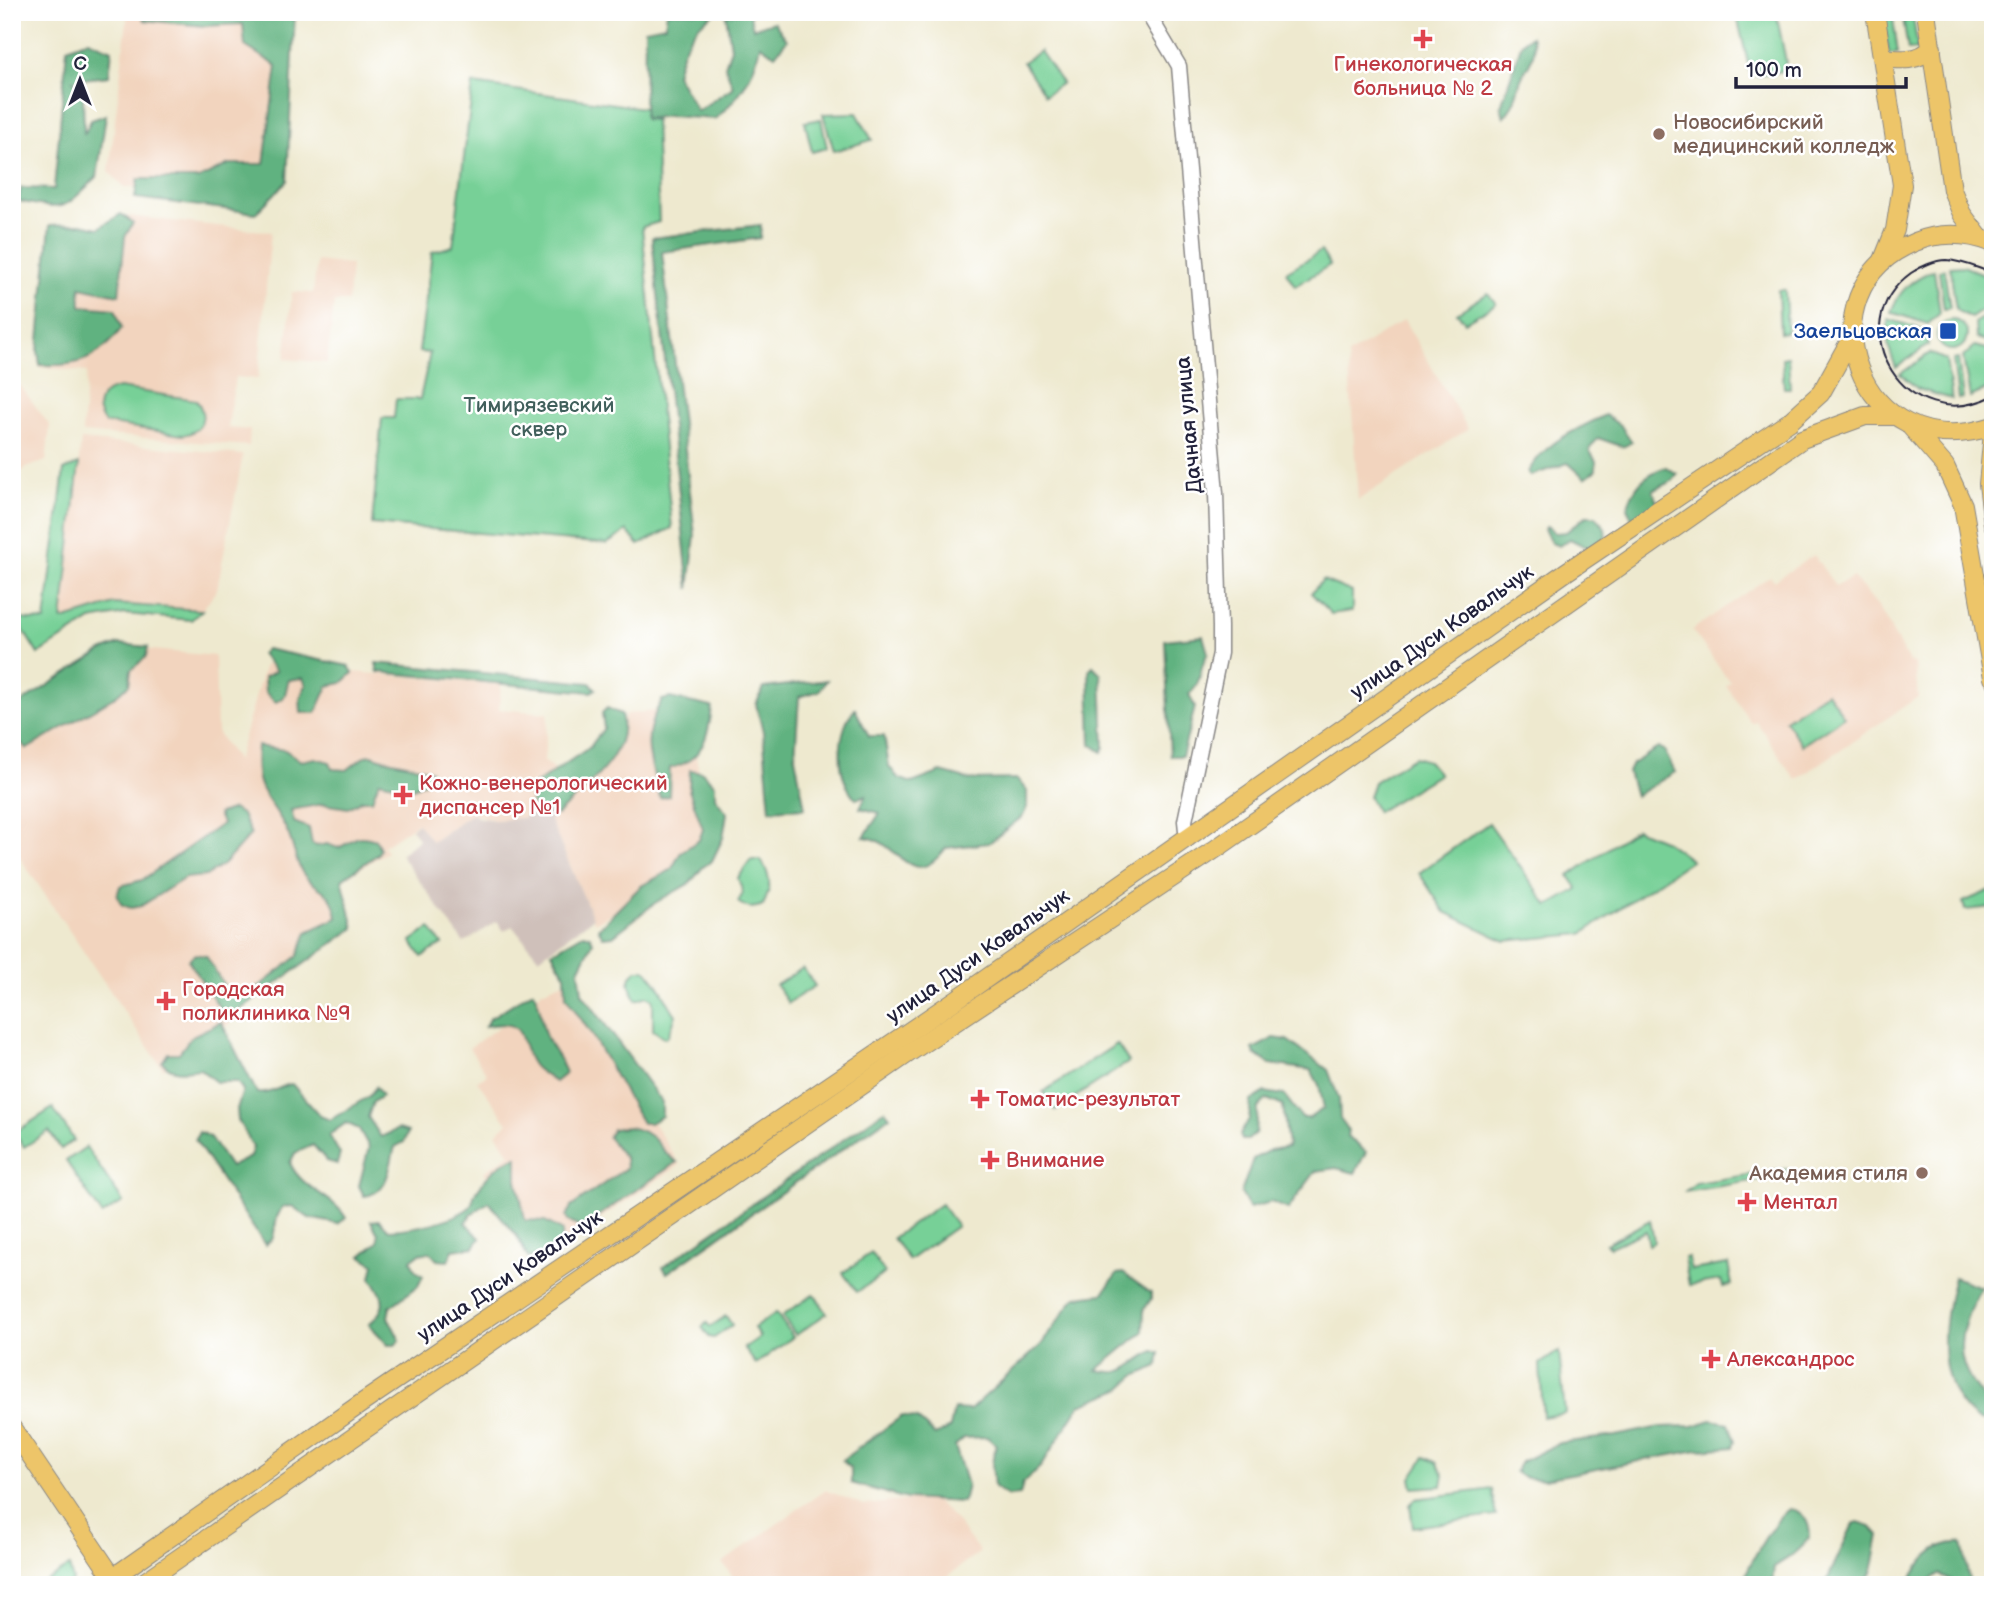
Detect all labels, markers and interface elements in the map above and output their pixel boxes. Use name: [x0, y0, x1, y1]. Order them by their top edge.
marker: Гинекологическая больница № 2: [1413, 29, 1433, 49]
north arrow: [46, 46, 116, 116]
scale bar: [1736, 46, 1905, 90]
place label: Гинекологическая больница № 2: [1333, 52, 1513, 101]
text: С: [73, 53, 87, 76]
text: 100 m: [1746, 58, 1802, 83]
place label: Новосибирский медицинский колледж: [1673, 110, 1895, 159]
marker: Новосибирский медицинский колледж: [1651, 126, 1667, 142]
place label: Заельцовская: [1794, 319, 1932, 344]
marker: Заельцовская: [1938, 321, 1958, 341]
street label: Дачная улица: [1170, 355, 1207, 495]
park label: Тимирязевский сквер: [464, 393, 614, 442]
street label: улица Дуси Ковальчук: [1346, 559, 1538, 705]
place label: Кожно-венерологический диспансер №1: [419, 771, 668, 820]
marker: Кожно-венерологический диспансер №1: [393, 785, 413, 805]
street label: улица Дуси Ковальчук: [882, 883, 1074, 1029]
place label: Городская поликлиника №9: [182, 977, 351, 1026]
marker: Городская поликлиника №9: [156, 991, 176, 1011]
place label: Томатис-результат: [996, 1087, 1180, 1112]
marker: Томатис-результат: [970, 1089, 990, 1109]
place label: Внимание: [1006, 1148, 1105, 1173]
marker: Внимание: [980, 1150, 1000, 1170]
place label: Академия стиля: [1748, 1161, 1908, 1186]
marker: Академия стиля: [1914, 1165, 1930, 1181]
place label: Ментал: [1763, 1190, 1838, 1215]
marker: Ментал: [1737, 1192, 1757, 1212]
street label: улица Дуси Ковальчук: [413, 1205, 607, 1347]
place label: Александрос: [1726, 1347, 1855, 1372]
marker: Александрос: [1701, 1349, 1721, 1369]

